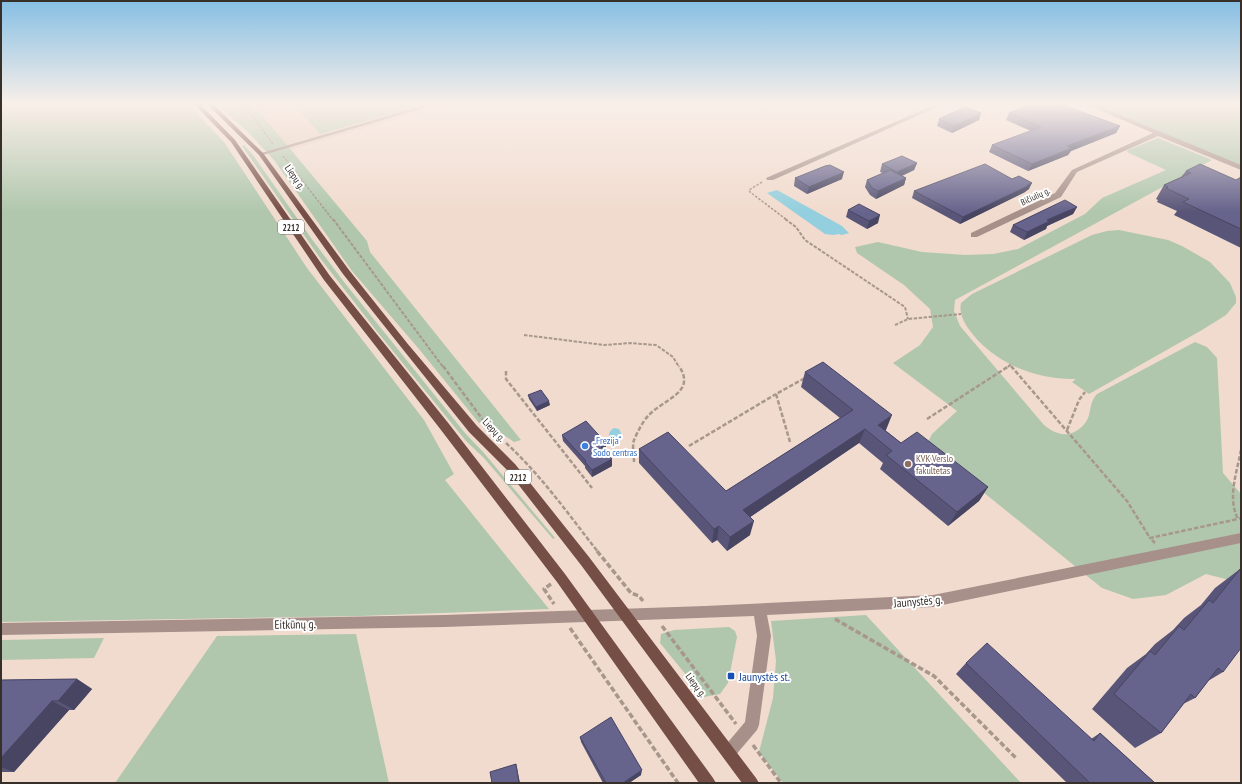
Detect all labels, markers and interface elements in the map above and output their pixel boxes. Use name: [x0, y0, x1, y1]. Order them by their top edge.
street label: Liepų g.: [282, 162, 308, 192]
street label: Bičiulių g.: [1019, 184, 1052, 207]
road number: 2212: [278, 220, 304, 234]
street label: Liepų g.: [480, 416, 508, 445]
place label: „Frezija“ Sodo centras: [593, 434, 638, 459]
marker: „Frezija“ Sodo centras: [580, 441, 590, 451]
place label: KVK Verslo fakultetas: [916, 452, 953, 477]
marker: KVK Verslo fakultetas: [903, 459, 913, 469]
road number: 2212: [505, 470, 531, 484]
street label: Jaunystės g.: [892, 591, 943, 611]
street label: Eitkūnų g.: [274, 616, 316, 632]
place label: Jaunystės st.: [738, 669, 790, 684]
street label: Liepų g.: [683, 670, 710, 700]
marker: Jaunystės st.: [726, 671, 736, 681]

